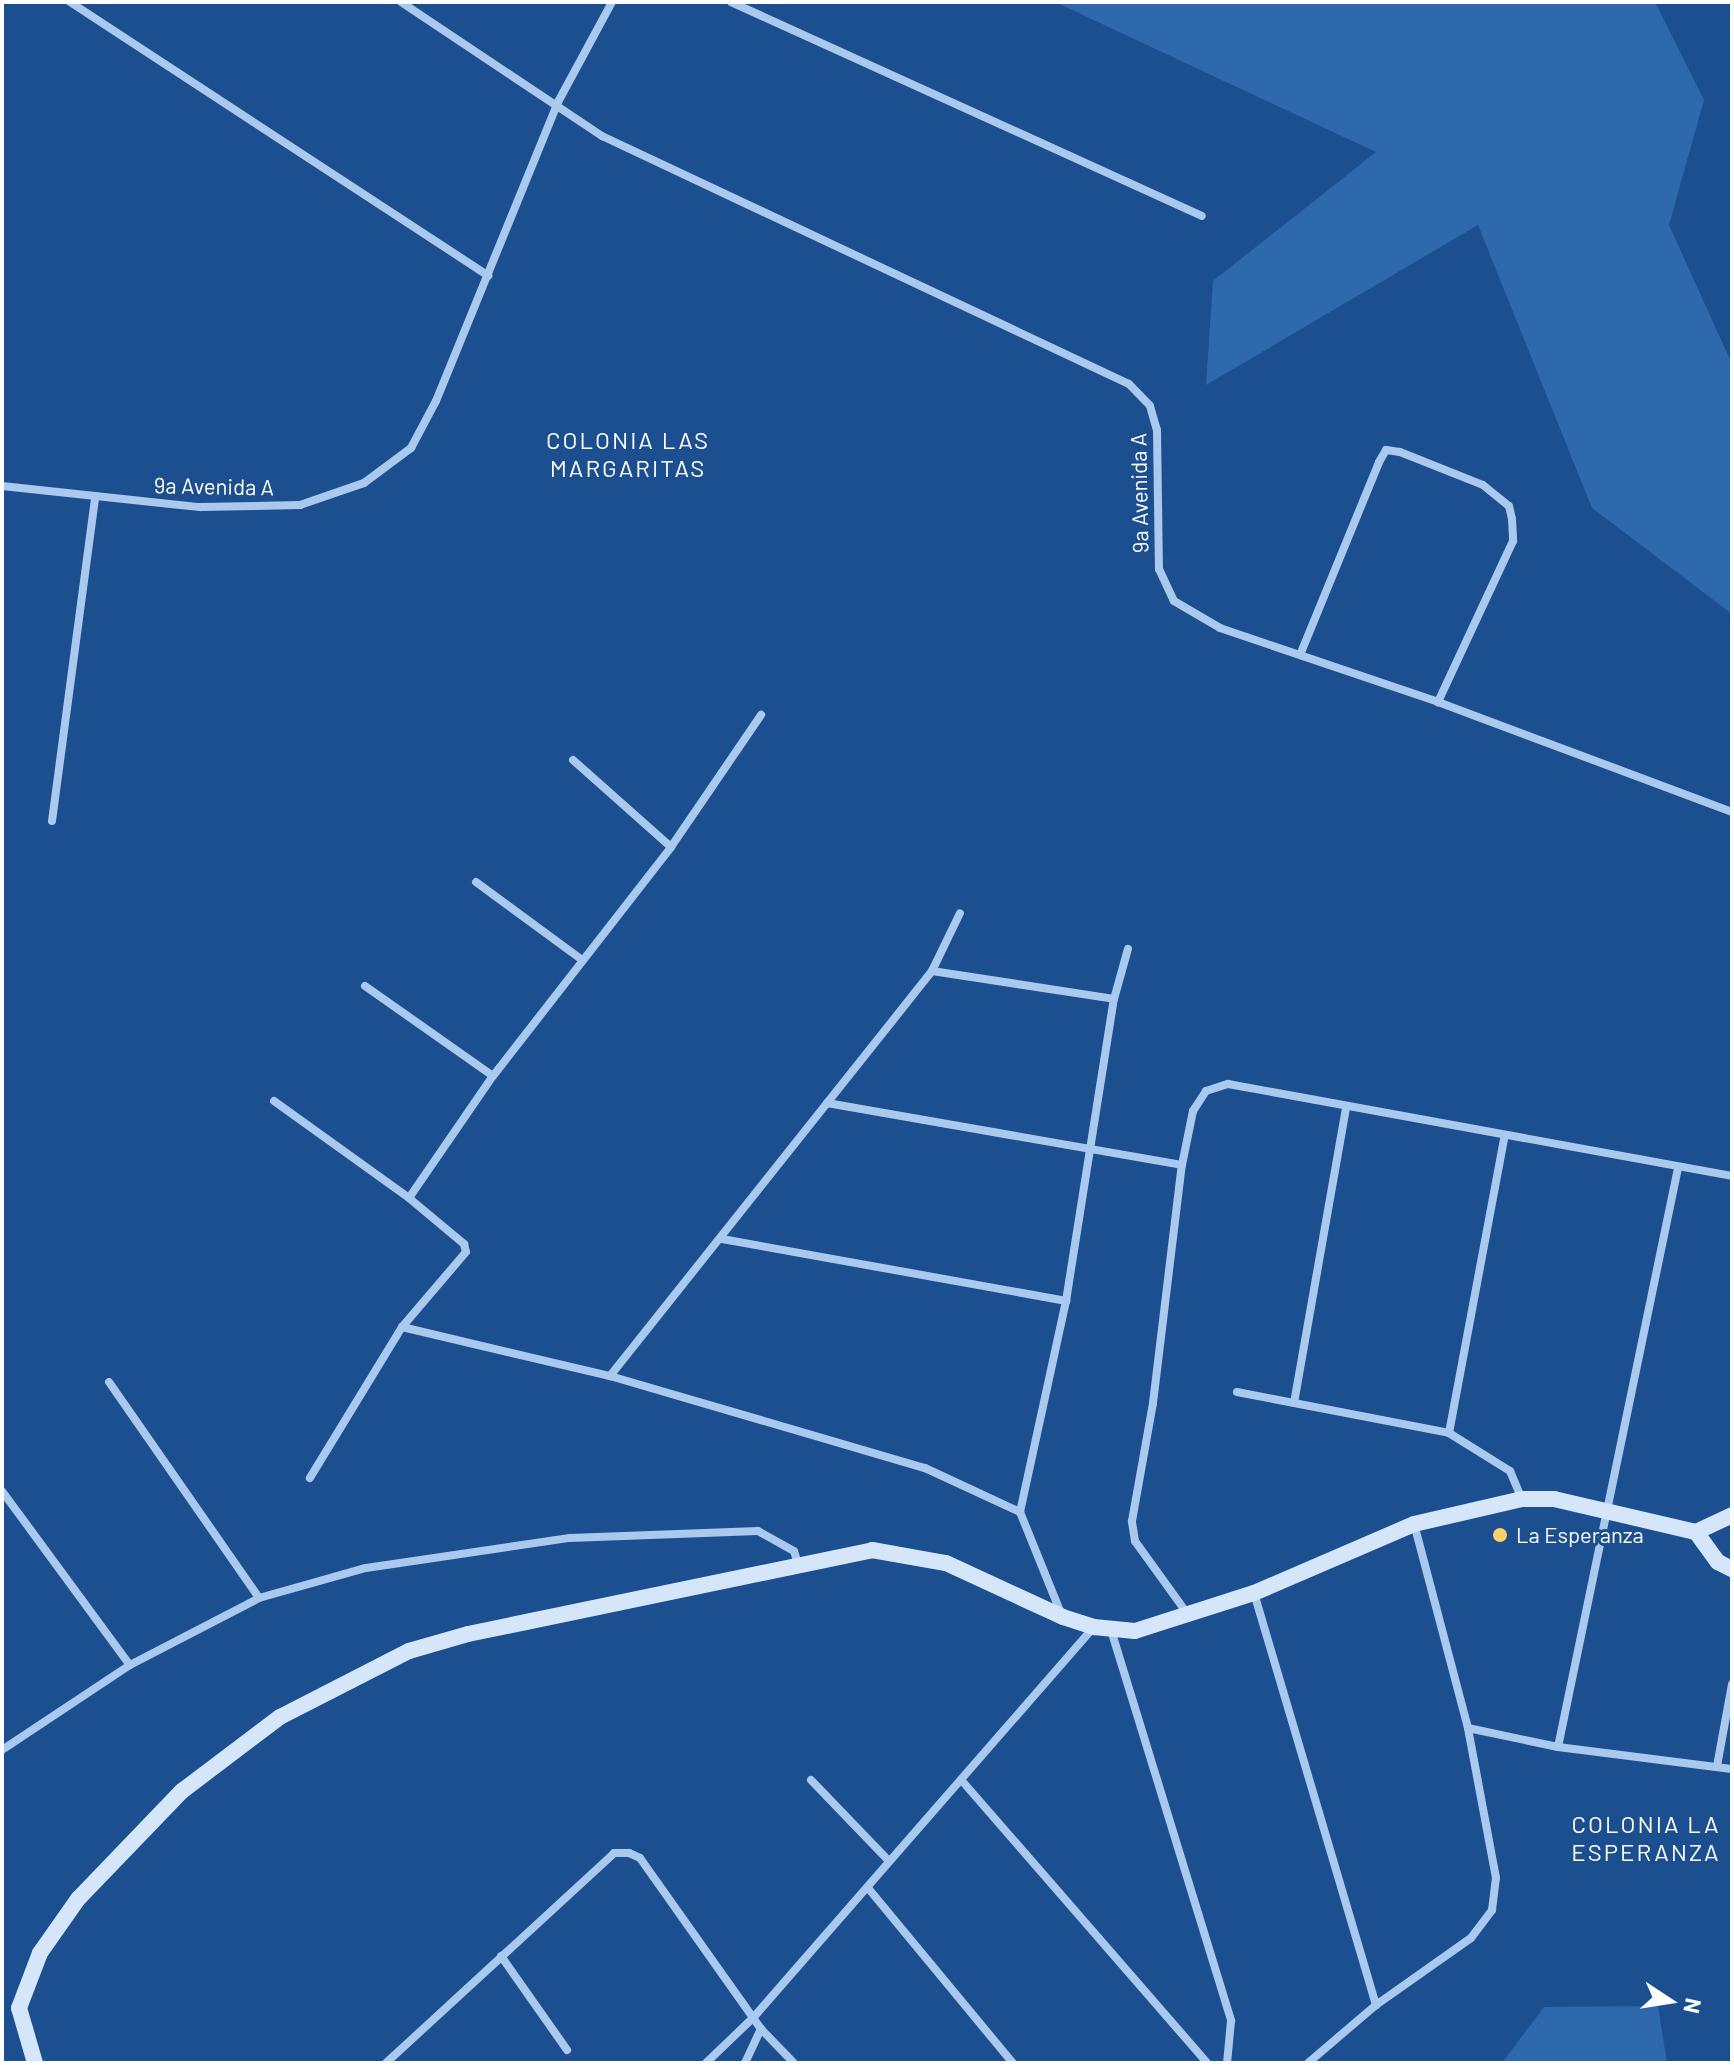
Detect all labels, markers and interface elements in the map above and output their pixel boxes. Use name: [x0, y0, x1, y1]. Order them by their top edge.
district label: COLONIA LAS MARGARITAS: [546, 426, 710, 482]
street label: 9a Avenida A: [1125, 433, 1153, 553]
street label: 9a Avenida A: [154, 472, 274, 500]
place label: La Esperanza: [1516, 1522, 1644, 1548]
marker: La Esperanza: [1491, 1526, 1509, 1544]
district label: COLONIA LA ESPERANZA: [1571, 1810, 1721, 1866]
north arrow: [1630, 1961, 1710, 2041]
text: N: [1679, 1996, 1708, 2016]

